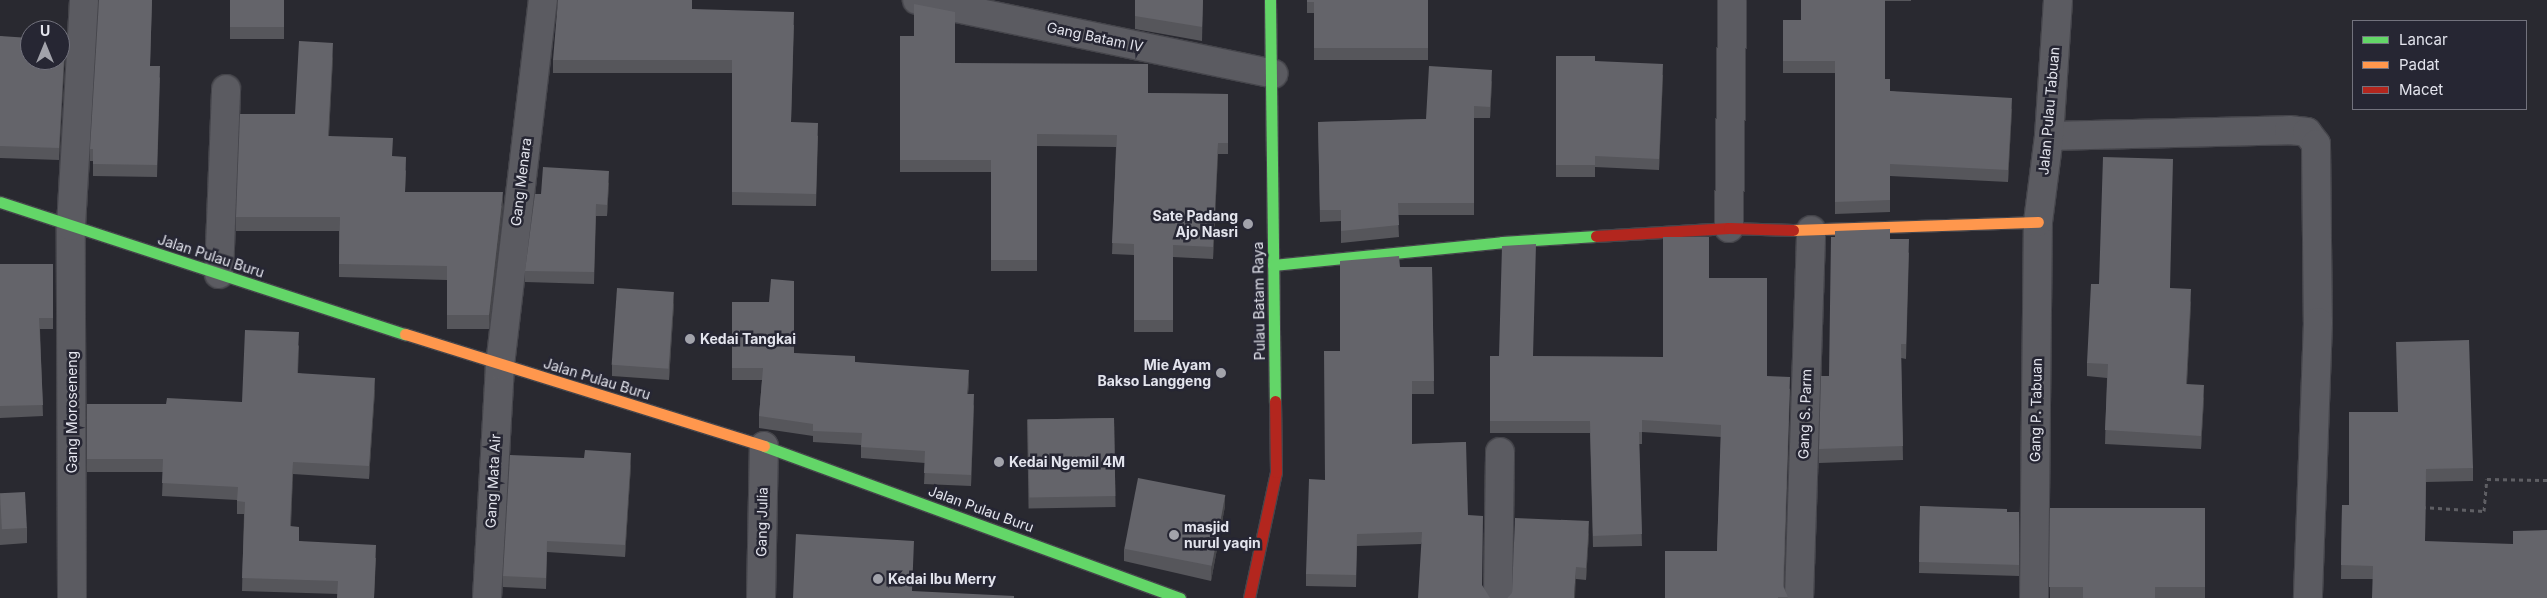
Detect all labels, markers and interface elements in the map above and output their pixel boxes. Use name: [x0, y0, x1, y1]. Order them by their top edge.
street label: Gang Batam IV: [1045, 19, 1145, 55]
north arrow: [20, 20, 70, 70]
legend: [2352, 20, 2527, 110]
text: U: [40, 22, 50, 39]
text: Lancar: [2399, 30, 2448, 49]
street label: Jalan Pulau Tabuan: [2035, 46, 2063, 176]
text: Padat: [2399, 55, 2440, 74]
text: Macet: [2399, 80, 2443, 99]
street label: Gang Menara: [507, 137, 535, 227]
place label: Sate Padang Ajo Nasri: [1153, 208, 1238, 240]
marker: Sate Padang Ajo Nasri: [1242, 218, 1254, 230]
street label: Jalan Pulau Buru: [156, 231, 266, 281]
street label: Pulau Batam Raya: [1250, 242, 1268, 360]
place label: Kedai Tangkai: [700, 331, 796, 347]
marker: Kedai Tangkai: [684, 333, 696, 345]
street label: Gang Moroseneng: [64, 351, 80, 473]
street label: Jalan Pulau Buru: [541, 355, 653, 403]
place label: Mie Ayam Bakso Langgeng: [1097, 357, 1211, 390]
street label: Gang P. Tabuan: [2027, 358, 2045, 462]
marker: Mie Ayam Bakso Langgeng: [1215, 367, 1227, 379]
street label: Gang S. Parm: [1795, 368, 1815, 460]
street label: Gang Mata Air: [482, 433, 504, 529]
place label: Kedai Ngemil 4M: [1009, 454, 1125, 470]
marker: Kedai Ngemil 4M: [993, 456, 1005, 468]
street label: Jalan Pulau Buru: [926, 482, 1036, 536]
street label: Gang Julia: [753, 487, 771, 557]
place label: masjid nurul yaqin: [1184, 519, 1261, 552]
marker: masjid nurul yaqin: [1168, 529, 1180, 541]
place label: Kedai Ibu Merry: [888, 571, 996, 587]
marker: Kedai Ibu Merry: [872, 573, 884, 585]

